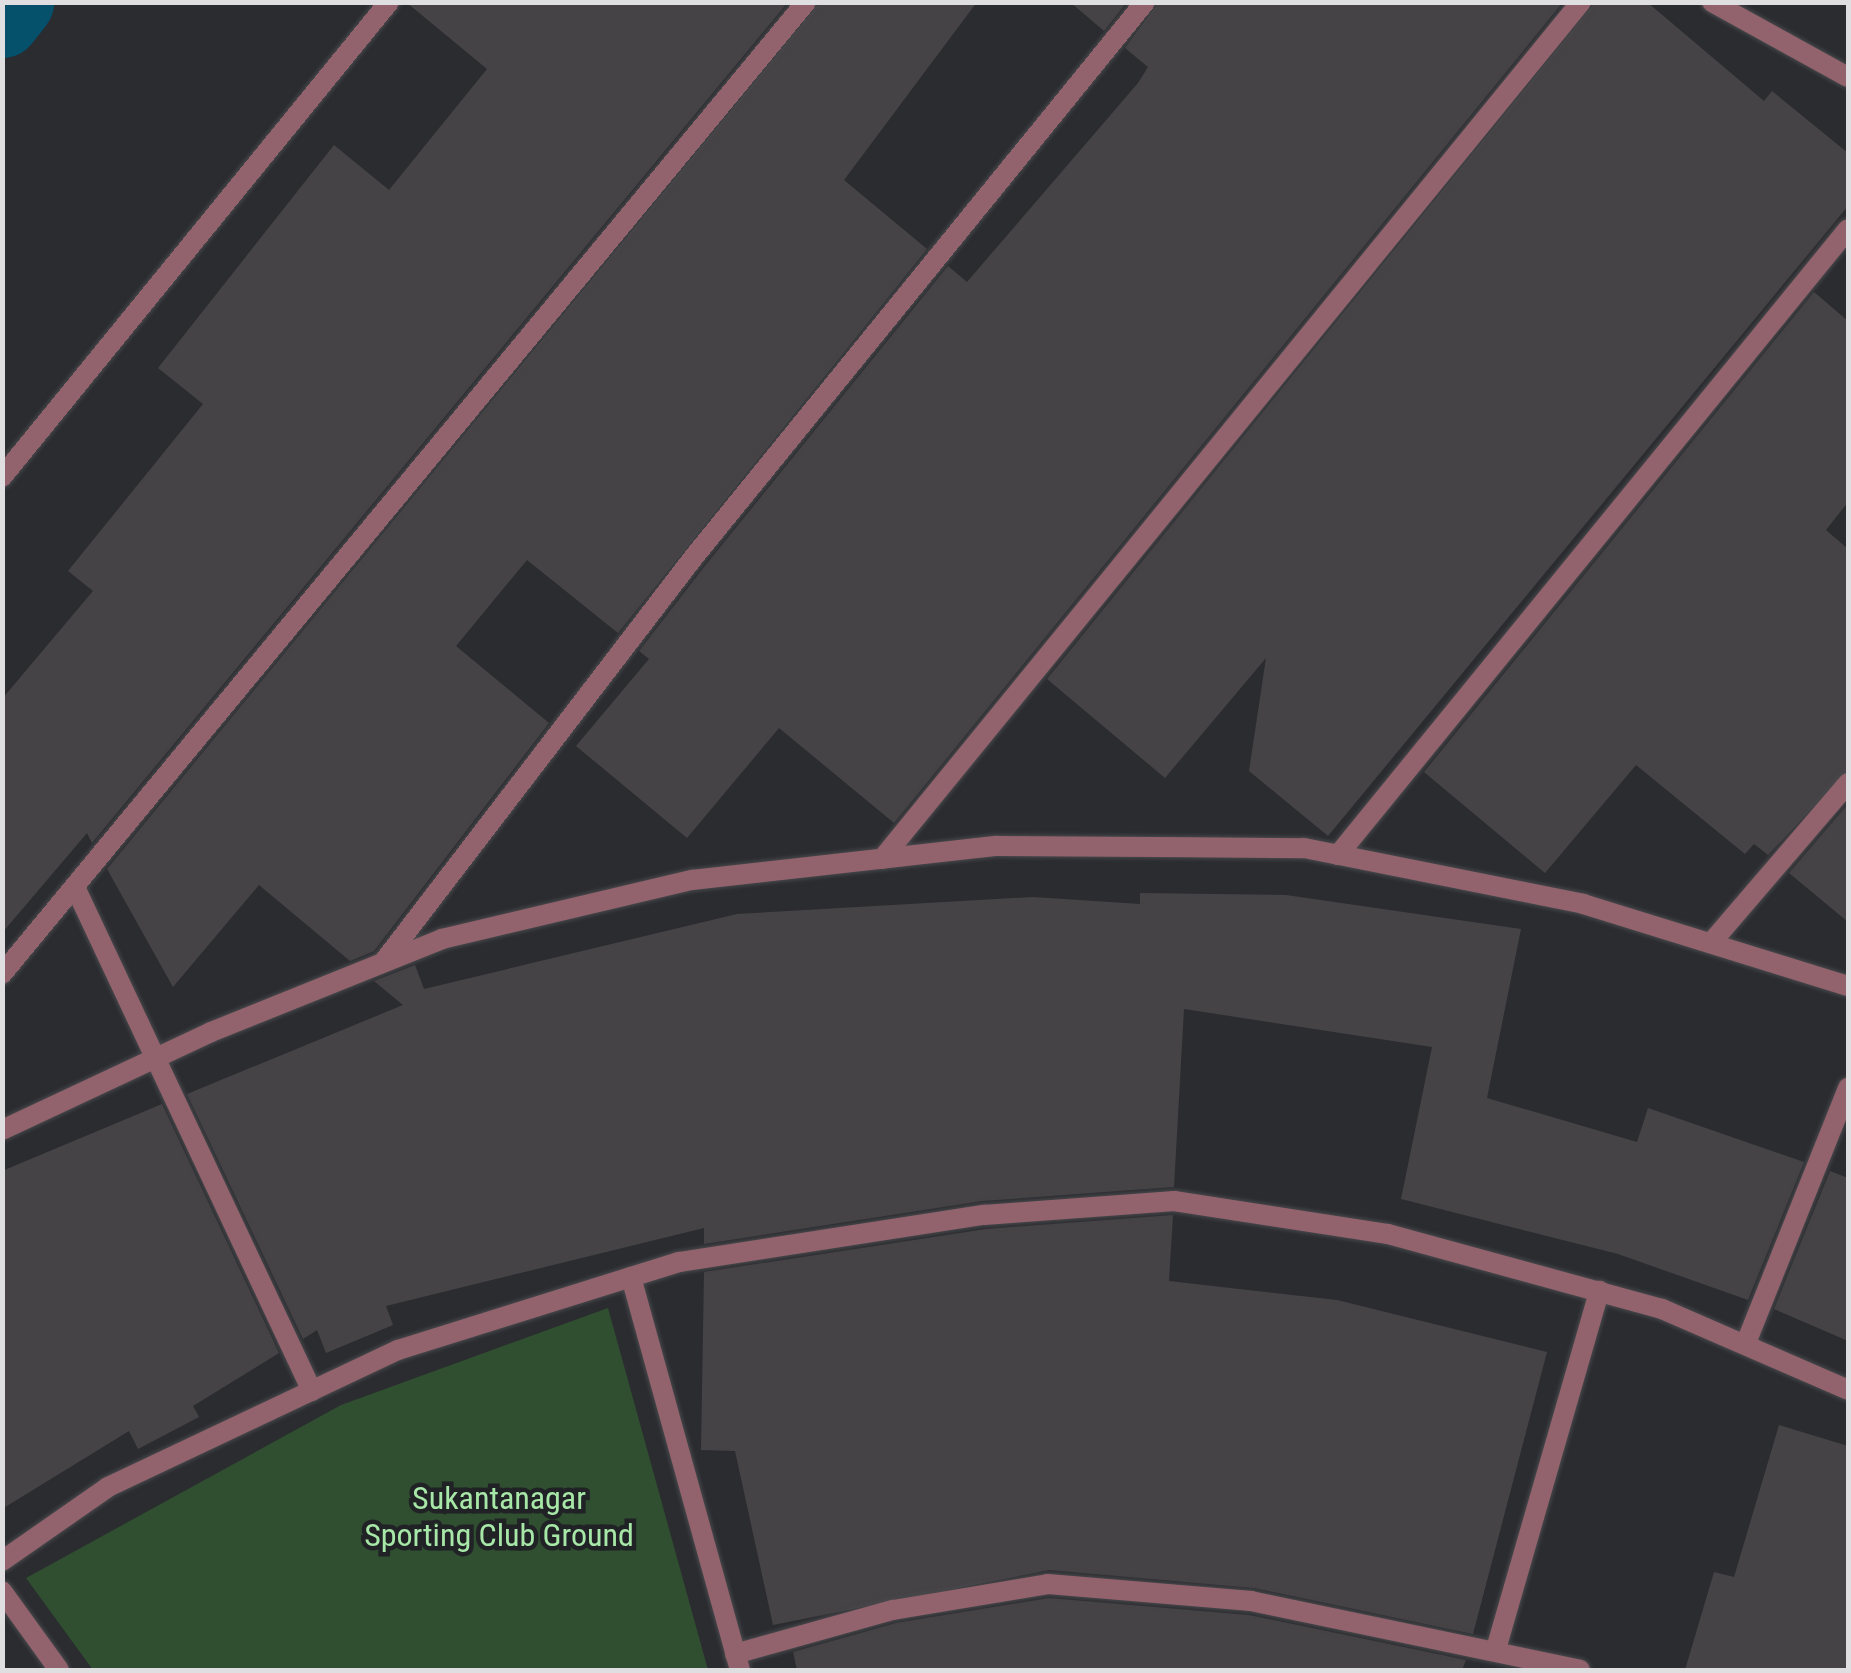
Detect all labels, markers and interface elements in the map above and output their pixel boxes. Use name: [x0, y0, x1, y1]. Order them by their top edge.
park label: Sukantanagar Sporting Club Ground: [364, 1480, 634, 1555]

